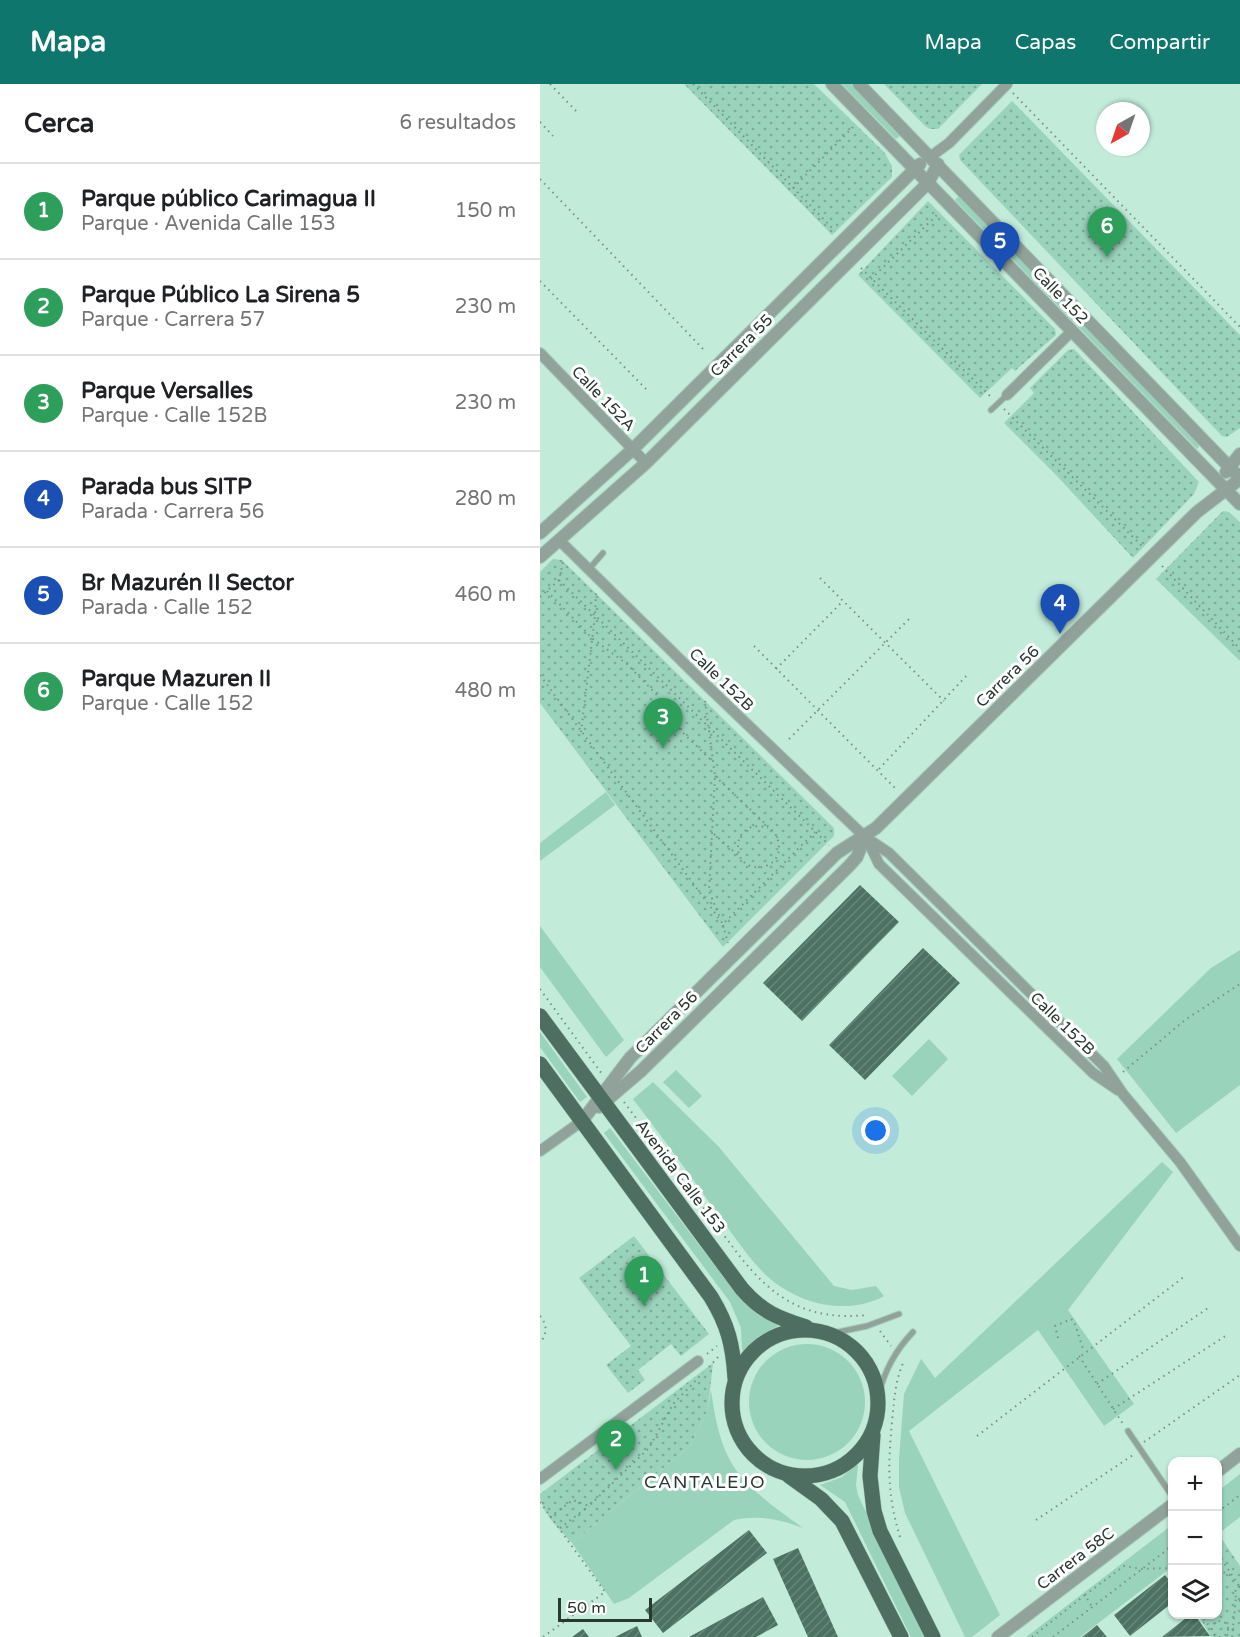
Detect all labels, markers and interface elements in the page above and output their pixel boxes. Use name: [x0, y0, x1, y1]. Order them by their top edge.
text: Mapa: [30, 25, 106, 59]
text: Mapa: [925, 30, 982, 55]
text: Capas: [1015, 30, 1076, 55]
text: Compartir: [1109, 30, 1210, 55]
north arrow: [1096, 102, 1150, 156]
text: Cerca: [24, 108, 94, 139]
text: 6 resultados: [400, 111, 516, 135]
text: Parque público Carimagua II: [81, 186, 376, 212]
text: 1: [37, 199, 50, 223]
text: 150 m: [455, 199, 516, 223]
pin: 6: [1088, 208, 1126, 257]
text: Parque · Avenida Calle 153: [81, 212, 336, 236]
pin: 5: [980, 222, 1020, 272]
street label: Calle 152: [1028, 263, 1092, 328]
text: Parque Público La Sirena 5: [81, 282, 360, 308]
text: 2: [37, 295, 50, 319]
text: 230 m: [455, 295, 516, 319]
text: Parque · Carrera 57: [81, 308, 265, 332]
street label: Carrera 55: [706, 310, 777, 381]
street label: Calle 152A: [567, 362, 639, 436]
text: Parque Versalles: [81, 378, 253, 404]
text: 3: [37, 391, 50, 415]
text: 230 m: [455, 391, 516, 415]
text: Parque · Calle 152B: [81, 404, 267, 428]
text: Parada bus SITP: [81, 474, 252, 500]
text: 4: [37, 487, 50, 511]
text: 280 m: [455, 487, 516, 511]
text: Parada · Carrera 56: [81, 500, 264, 524]
text: Br Mazurén II Sector: [81, 570, 294, 596]
text: 5: [37, 583, 50, 607]
text: 460 m: [455, 583, 516, 607]
pin: 4: [1040, 584, 1080, 634]
text: Parada · Calle 152: [81, 596, 253, 620]
street label: Carrera 56: [972, 642, 1044, 712]
street label: Calle 152B: [685, 644, 758, 716]
text: Parque Mazuren II: [81, 666, 271, 692]
text: 6: [37, 679, 50, 703]
text: 480 m: [455, 679, 516, 703]
text: Parque · Calle 152: [81, 692, 254, 716]
pin: 3: [644, 698, 682, 748]
street label: Carrera 56: [631, 987, 702, 1058]
street label: Calle 152B: [1026, 988, 1099, 1060]
street label: Avenida Calle 153: [631, 1116, 729, 1237]
your location: [861, 1116, 890, 1145]
pin: 1: [624, 1256, 664, 1306]
pin: 2: [596, 1420, 636, 1470]
map controls: [1168, 1457, 1222, 1619]
button: +: [1168, 1457, 1222, 1511]
district label: CANTALEJO: [644, 1471, 766, 1493]
button: −: [1168, 1511, 1222, 1565]
street label: Carrera 58C: [1033, 1523, 1118, 1594]
button: layers: [1168, 1565, 1222, 1619]
scale bar: [558, 1595, 652, 1622]
text: 50 m: [567, 1598, 606, 1618]

